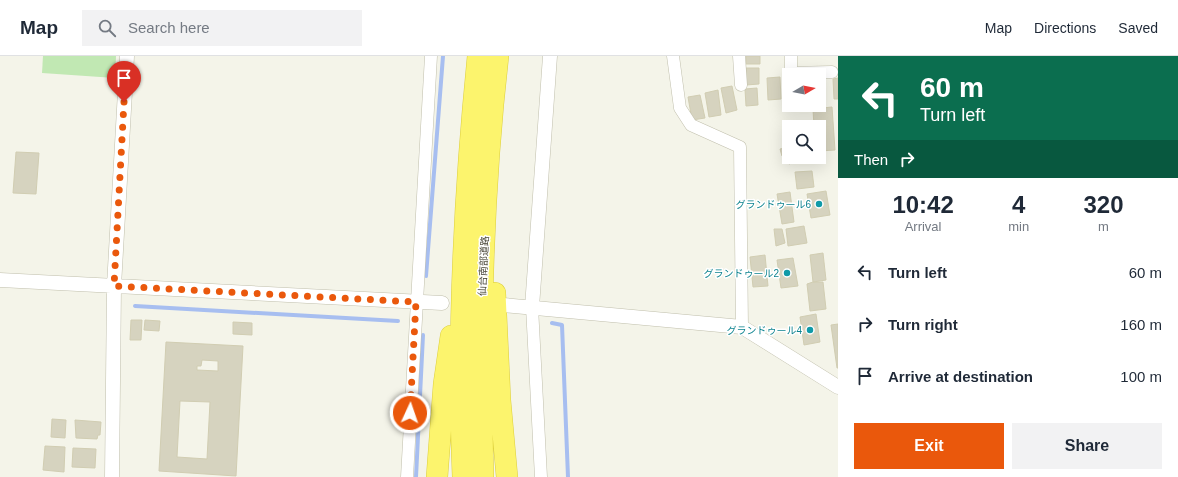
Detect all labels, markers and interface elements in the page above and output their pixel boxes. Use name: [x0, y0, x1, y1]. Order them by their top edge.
search box: [82, 10, 362, 46]
text: Map: [20, 17, 58, 38]
icon: search: [96, 17, 118, 39]
text: Search here: [128, 19, 210, 36]
text: Map: [985, 20, 1012, 36]
text: Directions: [1034, 20, 1096, 36]
text: Saved: [1118, 20, 1158, 36]
pin: [107, 61, 141, 102]
icon: arrive: [113, 67, 135, 89]
north arrow: [782, 68, 826, 112]
map controls: [782, 68, 826, 164]
icon: left: [854, 72, 906, 124]
text: 60 m: [920, 72, 984, 103]
text: Turn left: [920, 105, 985, 125]
button: search: [782, 120, 826, 164]
icon: right: [896, 148, 918, 170]
text: Then: [854, 151, 888, 168]
text: 10:42: [892, 191, 954, 218]
text: 4: [1012, 191, 1025, 218]
text: 320: [1084, 191, 1124, 218]
place label: グランドゥール6: [735, 199, 811, 210]
marker: グランドゥール6: [814, 199, 824, 209]
text: Arrival: [905, 219, 942, 234]
text: min: [1008, 219, 1029, 234]
text: m: [1098, 219, 1109, 234]
street label: 仙台南部道路: [476, 236, 491, 296]
icon: left: [854, 261, 876, 283]
text: Turn left: [888, 264, 947, 281]
text: 60 m: [1129, 264, 1162, 281]
place label: グランドゥール2: [703, 268, 779, 279]
marker: グランドゥール2: [782, 268, 792, 278]
icon: right: [854, 313, 876, 335]
text: Turn right: [888, 316, 958, 333]
text: 160 m: [1120, 316, 1162, 333]
place label: グランドゥール4: [726, 325, 802, 336]
marker: グランドゥール4: [805, 325, 815, 335]
icon: arrive: [854, 365, 876, 387]
text: Arrive at destination: [888, 368, 1033, 385]
text: 100 m: [1120, 368, 1162, 385]
position arrow: [389, 392, 431, 434]
button: Exit: [854, 423, 1004, 469]
button: Share: [1012, 423, 1162, 469]

